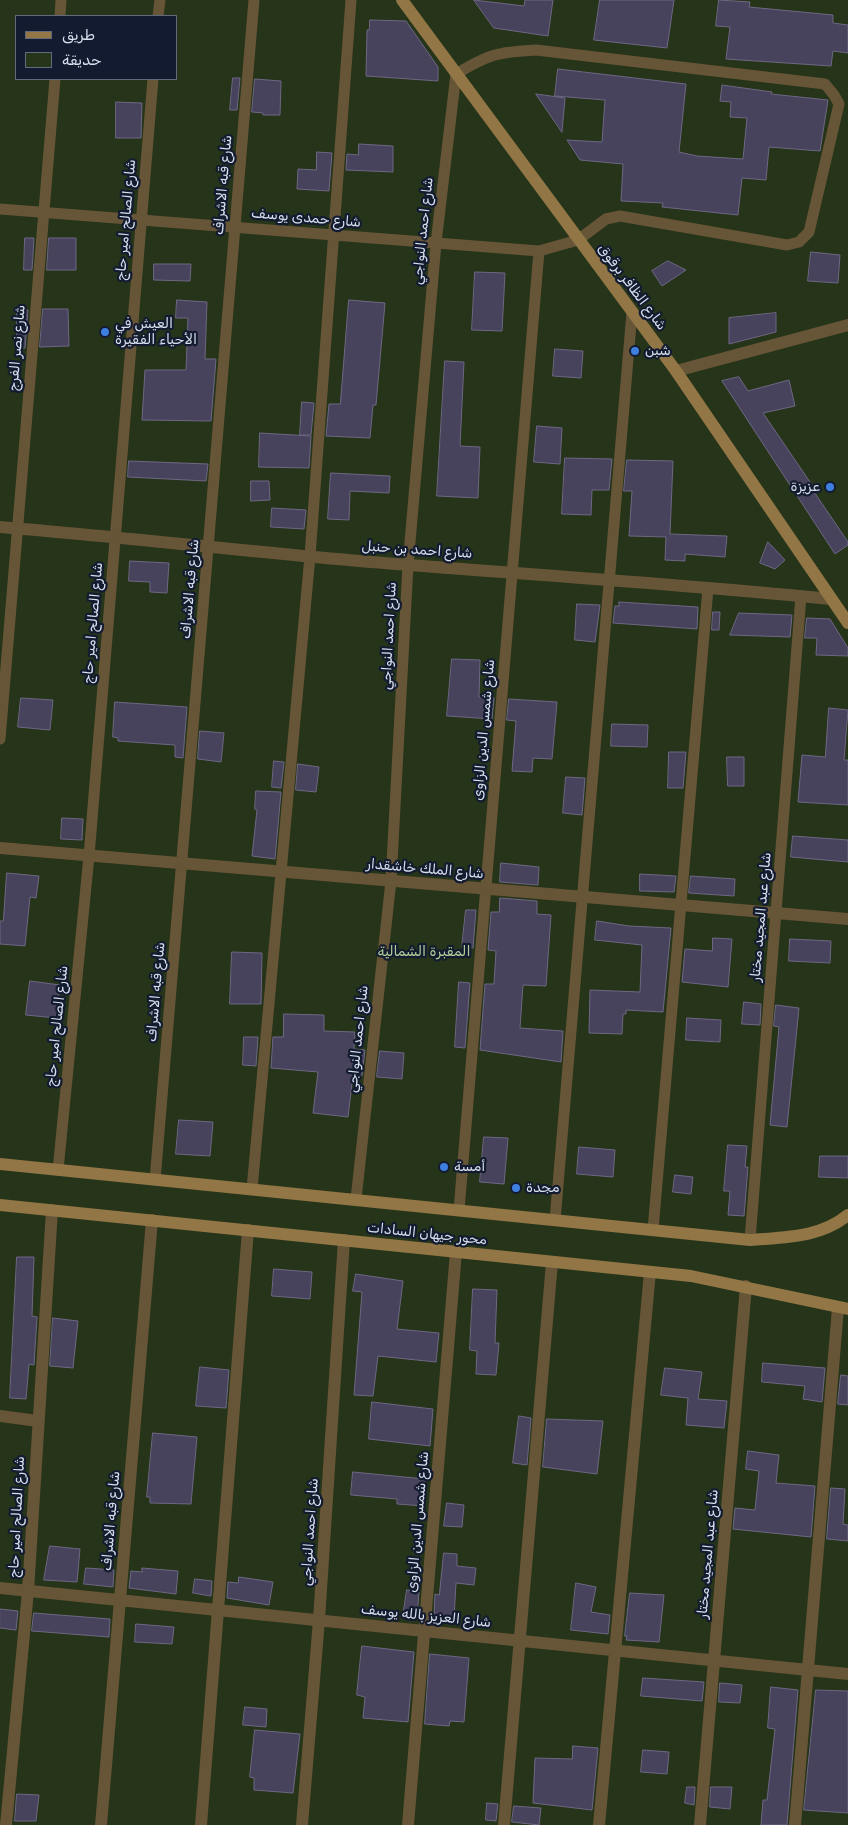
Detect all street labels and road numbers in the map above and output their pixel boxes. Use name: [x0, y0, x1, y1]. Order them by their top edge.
street label: شارع قبه الاشراف: [210, 134, 236, 236]
street label: شارع الصالح امير حاج: [112, 159, 140, 281]
street label: شارع احمد النواجي: [409, 176, 437, 286]
street label: شارع حمدى يوسف: [250, 205, 362, 231]
street label: شارع الظافر برقوق: [594, 240, 670, 334]
street label: شارع نصر الفرج: [5, 304, 29, 392]
street label: شارع قبه الاشراف: [177, 538, 203, 640]
street label: شارع احمد بن حنبل: [361, 538, 473, 562]
street label: شارع الصالح امير حاج: [79, 562, 107, 684]
street label: شارع احمد النواجي: [378, 582, 400, 690]
street label: شارع شمس الدين الزاوى: [469, 659, 499, 801]
street label: شارع عبد المجيد مختار: [747, 852, 775, 982]
street label: شارع الملك خاشقدار: [366, 855, 484, 883]
street label: شارع قبه الاشراف: [143, 941, 169, 1043]
street label: شارع الصالح امير حاج: [42, 965, 72, 1087]
street label: شارع احمد النواجي: [344, 984, 372, 1094]
street label: محور جيهان السادات: [366, 1219, 488, 1249]
street label: شارع شمس الدين الزاوى: [403, 1451, 433, 1593]
street label: شارع الصالح امير حاج: [5, 1456, 29, 1578]
street label: شارع قبه الاشراف: [98, 1470, 124, 1572]
street label: شارع احمد النواجي: [298, 1477, 322, 1587]
street label: شارع عبد المجيد مختار: [694, 1489, 722, 1619]
street label: شارع العزيز بالله يوسف: [360, 1601, 492, 1631]

